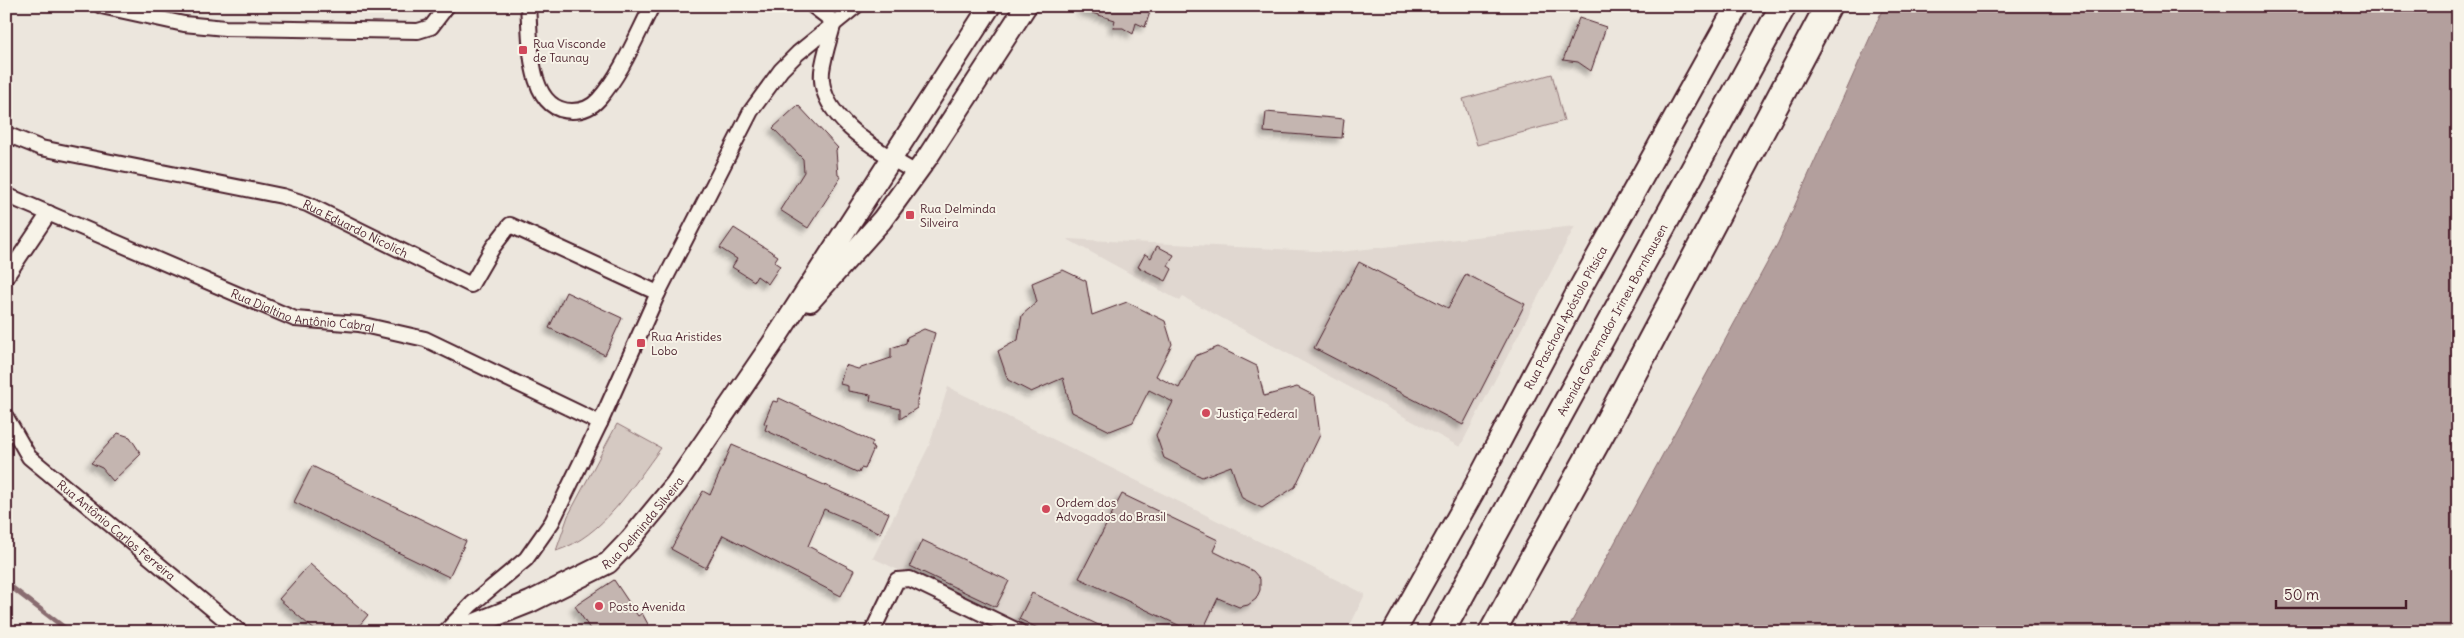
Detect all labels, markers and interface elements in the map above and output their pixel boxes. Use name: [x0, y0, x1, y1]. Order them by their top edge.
place label: Rua Visconde de Taunay: [533, 36, 606, 65]
marker: Rua Visconde de Taunay: [517, 44, 529, 56]
street label: Rua Eduardo Nicolich: [301, 196, 411, 260]
place label: Rua Delminda Silveira: [920, 201, 996, 230]
marker: Rua Delminda Silveira: [904, 209, 916, 221]
street label: Avenida Governador Irineu Bornhausen: [1553, 221, 1670, 418]
street label: Rua Paschoal Apóstolo Pítsica: [1521, 243, 1610, 392]
street label: Rua Dialtino Antônio Cabral: [229, 285, 376, 335]
place label: Rua Aristides Lobo: [651, 329, 722, 358]
marker: Rua Aristides Lobo: [635, 337, 647, 349]
place label: Justiça Federal: [1216, 406, 1297, 421]
marker: Justiça Federal: [1200, 407, 1212, 419]
street label: Rua Delminda Silveira: [599, 473, 687, 572]
street label: Rua Antônio Carlos Ferreira: [54, 476, 179, 583]
place label: Ordem dos Advogados do Brasil: [1056, 495, 1166, 524]
marker: Ordem dos Advogados do Brasil: [1040, 503, 1052, 515]
scale bar: [2276, 578, 2406, 610]
text: 50 m: [2284, 585, 2319, 604]
place label: Posto Avenida: [609, 599, 685, 614]
marker: Posto Avenida: [593, 600, 605, 612]

